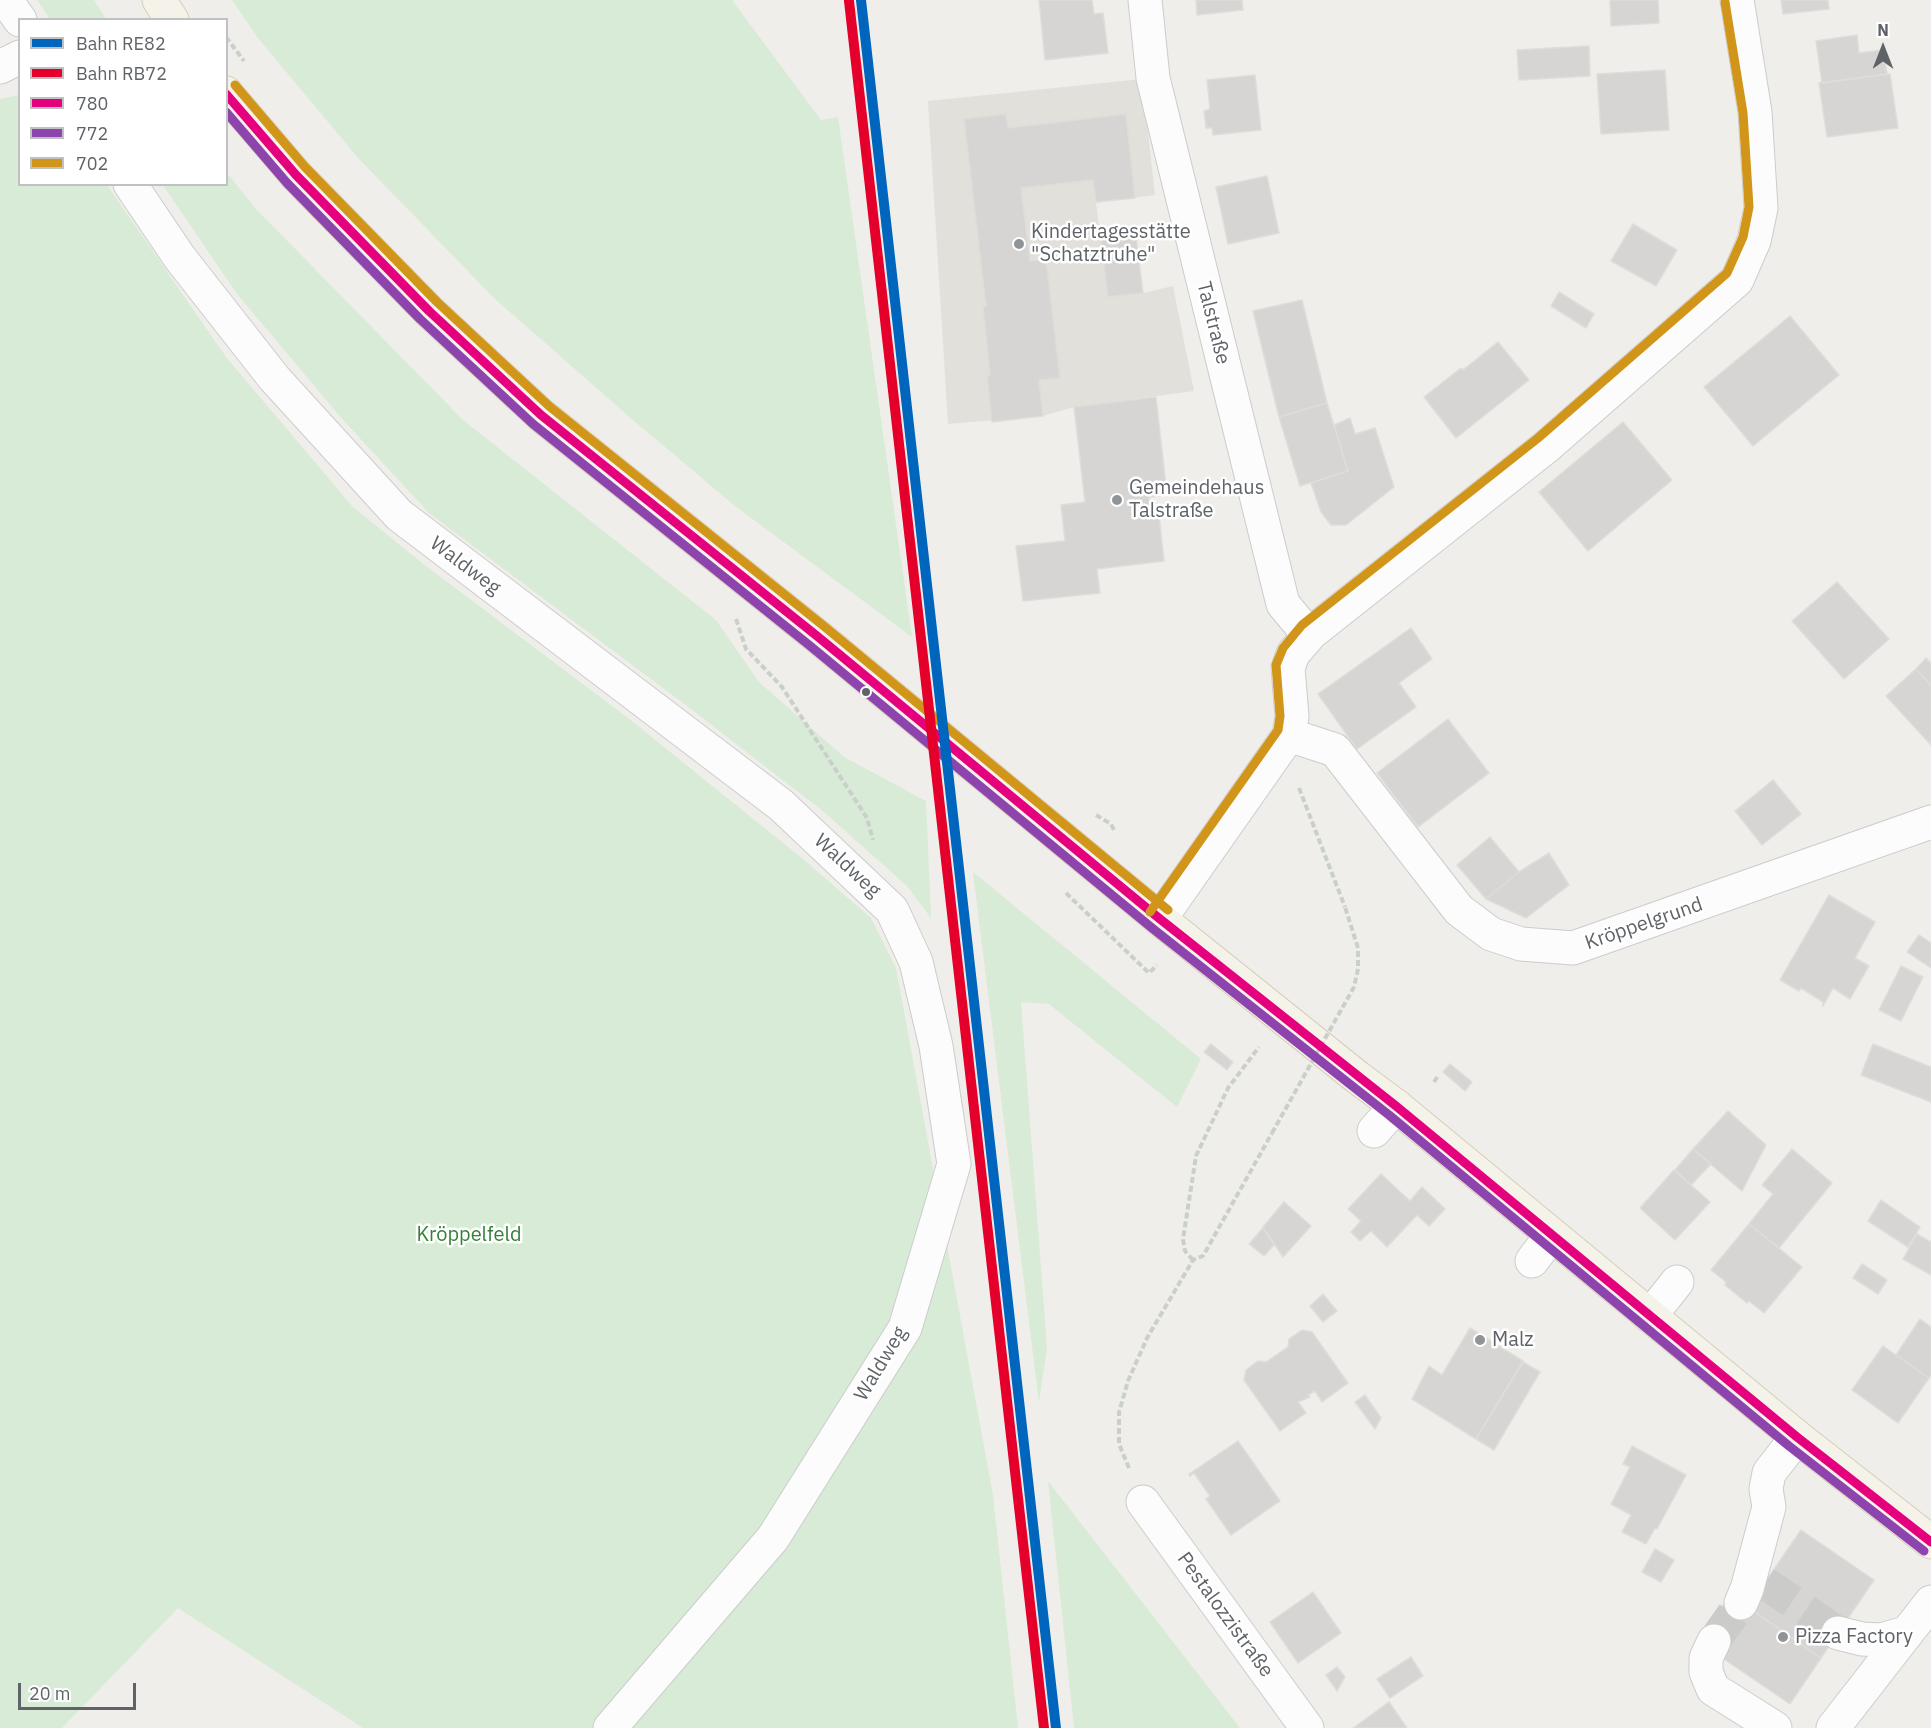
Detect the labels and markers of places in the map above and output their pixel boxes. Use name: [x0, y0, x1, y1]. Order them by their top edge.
place label: Kindertagesstätte "Schatztruhe": [1031, 220, 1191, 267]
marker: Kindertagesstätte "Schatztruhe": [1012, 237, 1026, 251]
place label: Gemeindehaus Talstraße: [1129, 476, 1264, 523]
marker: Gemeindehaus Talstraße: [1110, 493, 1124, 507]
unlabelled marker: [860, 686, 872, 698]
place label: Malz: [1492, 1328, 1534, 1352]
marker: Malz: [1473, 1333, 1487, 1347]
place label: Pizza Factory: [1795, 1625, 1913, 1649]
marker: Pizza Factory: [1776, 1630, 1790, 1644]

